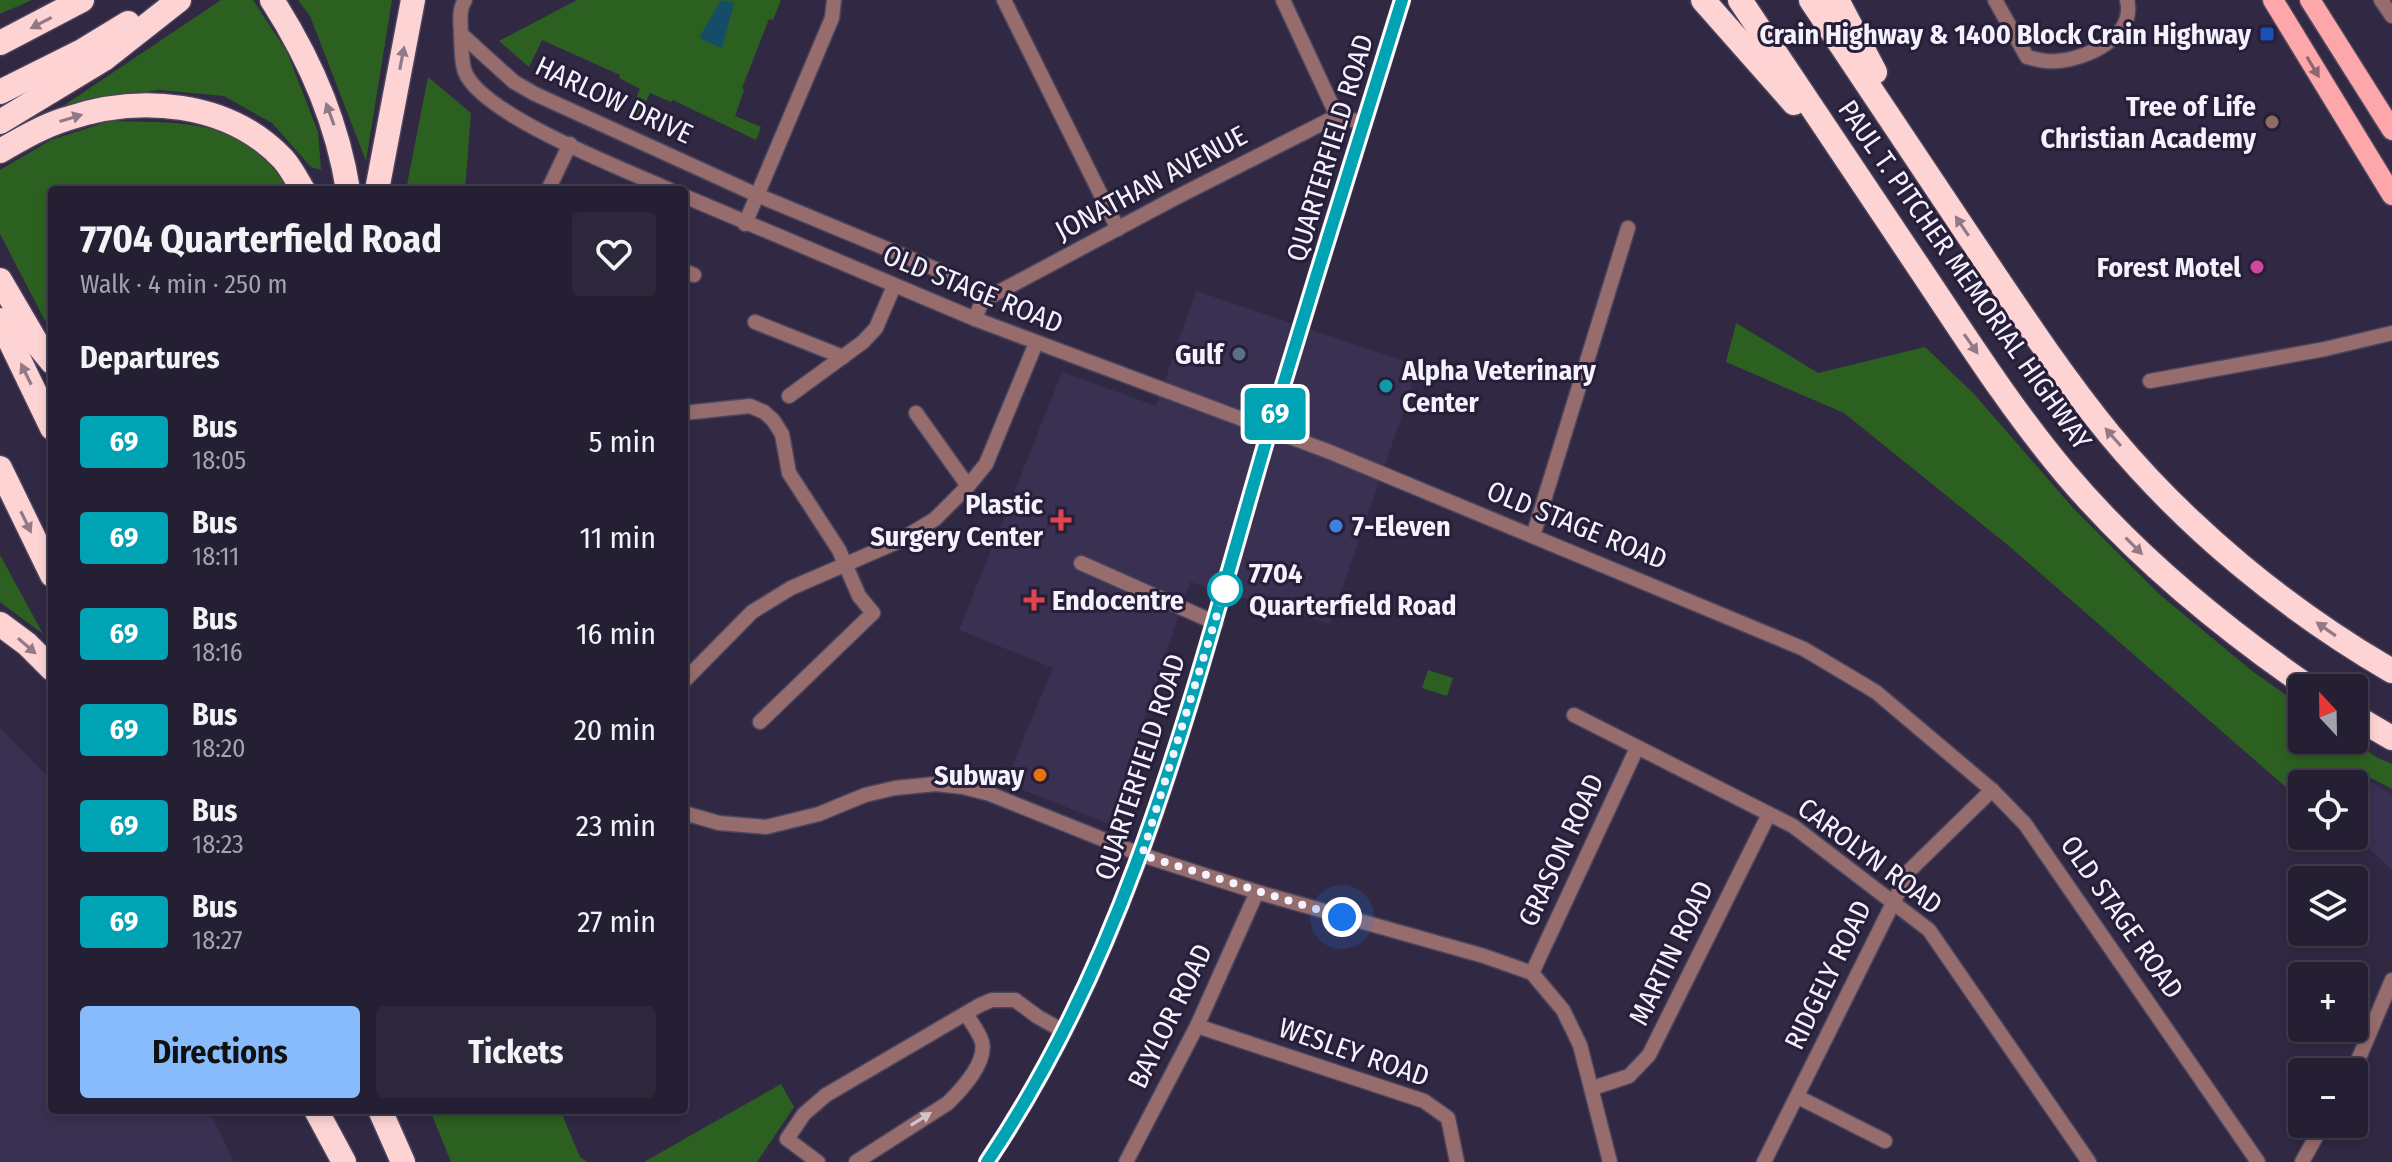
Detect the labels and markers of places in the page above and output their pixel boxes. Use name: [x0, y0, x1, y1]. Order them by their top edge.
place label: Crain Highway & 1400 Block Crain Highway: [1759, 18, 2252, 51]
marker: Crain Highway & 1400 Block Crain Highway: [2258, 25, 2276, 43]
place label: Tree of Life Christian Academy: [2041, 90, 2257, 155]
marker: Tree of Life Christian Academy: [2263, 113, 2281, 131]
place label: Forest Motel: [2097, 251, 2241, 284]
marker: Forest Motel: [2248, 258, 2266, 276]
place label: Gulf: [1175, 338, 1226, 371]
marker: Gulf: [1230, 345, 1248, 363]
place label: Alpha Veterinary Center: [1401, 354, 1597, 419]
marker: Alpha Veterinary Center: [1377, 377, 1395, 395]
place label: Plastic Surgery Center: [870, 488, 1044, 553]
marker: Plastic Surgery Center: [1050, 509, 1072, 531]
place label: 7-Eleven: [1352, 510, 1451, 543]
marker: 7-Eleven: [1327, 517, 1345, 535]
place label: 7704 Quarterfield Road: [1249, 557, 1456, 622]
marker: 7704 Quarterfield Road: [1208, 572, 1242, 606]
place label: Endocentre: [1052, 584, 1184, 617]
marker: Endocentre: [1023, 589, 1045, 611]
place label: Subway: [934, 759, 1025, 792]
marker: Subway: [1031, 766, 1049, 784]

